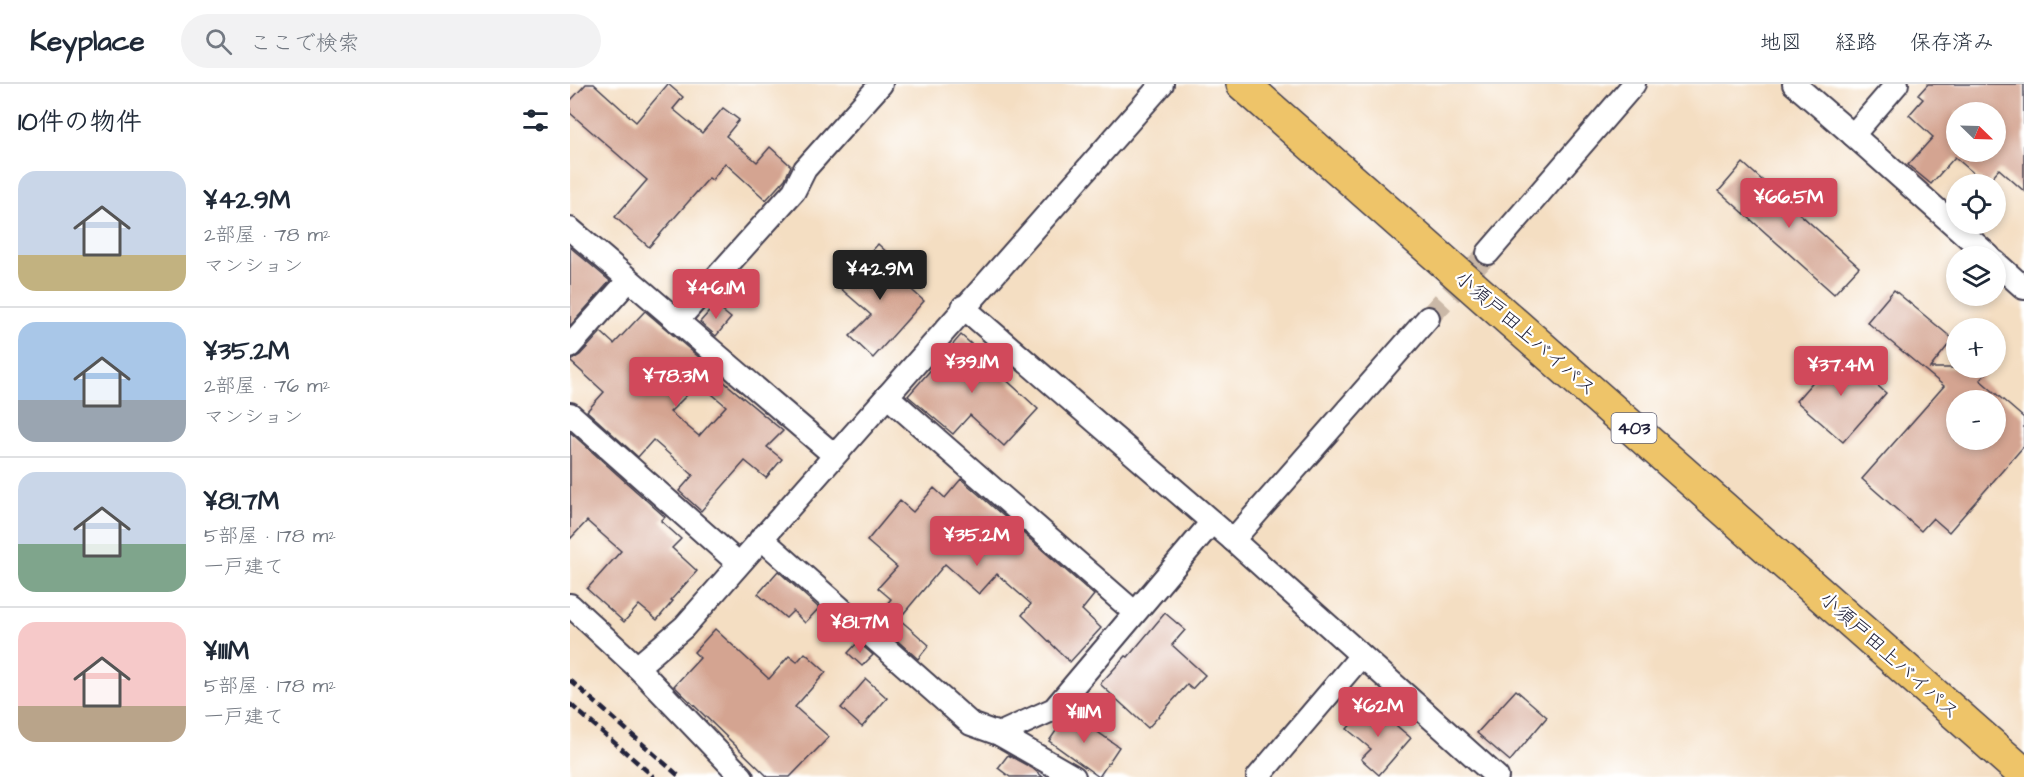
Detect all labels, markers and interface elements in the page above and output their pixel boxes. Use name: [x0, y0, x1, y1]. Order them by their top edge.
search box: [181, 14, 601, 68]
text: Keyplace: [30, 22, 145, 61]
icon: search: [202, 25, 235, 58]
text: ここで検索: [250, 28, 360, 59]
text: 地図: [1760, 28, 1802, 57]
text: 経路: [1835, 28, 1877, 57]
text: 保存済み: [1910, 28, 1994, 57]
north arrow: [1946, 102, 2006, 162]
map controls: [1946, 102, 2006, 450]
text: 10件の物件: [18, 104, 142, 140]
icon: filters: [519, 104, 552, 137]
button: locate: [1946, 174, 2006, 234]
pin: ¥66.5M: [1740, 178, 1838, 229]
text: ¥42.9M: [204, 182, 290, 218]
text: ¥66.5M: [1754, 183, 1824, 211]
icon: home: [66, 195, 138, 267]
text: 2部屋 · 78 m²: [204, 221, 331, 249]
button: layers: [1946, 246, 2006, 306]
pin: ¥42.9M: [831, 250, 929, 301]
text: マンション: [204, 252, 303, 280]
text: ¥42.9M: [847, 255, 913, 283]
street label: 小須戸田上バイパス: [1448, 264, 1602, 403]
pin: ¥46.1M: [667, 269, 765, 320]
text: ¥46.1M: [687, 274, 745, 302]
button: +: [1946, 318, 2006, 378]
text: ¥35.2M: [204, 333, 290, 369]
pin: ¥39.1M: [923, 343, 1021, 394]
icon: home: [66, 346, 138, 418]
pin: ¥37.4M: [1792, 346, 1890, 397]
text: ¥39.1M: [945, 348, 999, 376]
text: ¥37.4M: [1808, 351, 1874, 379]
pin: ¥78.3M: [627, 357, 725, 408]
text: ¥78.3M: [643, 362, 709, 390]
text: 2部屋 · 76 m²: [204, 372, 330, 400]
button: −: [1946, 390, 2006, 450]
text: マンション: [204, 403, 303, 431]
road number: 403: [1612, 413, 1656, 443]
text: ¥81.7M: [204, 483, 279, 519]
icon: home: [66, 496, 138, 568]
pin: ¥35.2M: [928, 516, 1026, 567]
text: ¥35.2M: [944, 521, 1010, 549]
text: 5部屋 · 178 m²: [204, 522, 336, 550]
text: 一戸建て: [204, 553, 284, 581]
street label: 小須戸田上バイパス: [1813, 585, 1965, 726]
pin: ¥81.7M: [811, 603, 909, 654]
text: ¥81.7M: [831, 608, 889, 636]
text: ¥111M: [204, 633, 249, 669]
icon: home: [66, 646, 138, 718]
text: 5部屋 · 178 m²: [204, 672, 336, 700]
pin: ¥62M: [1342, 687, 1414, 738]
text: ¥62M: [1352, 692, 1404, 720]
pin: ¥111M: [1042, 693, 1126, 744]
text: ¥111M: [1067, 698, 1101, 726]
text: 一戸建て: [204, 703, 284, 731]

